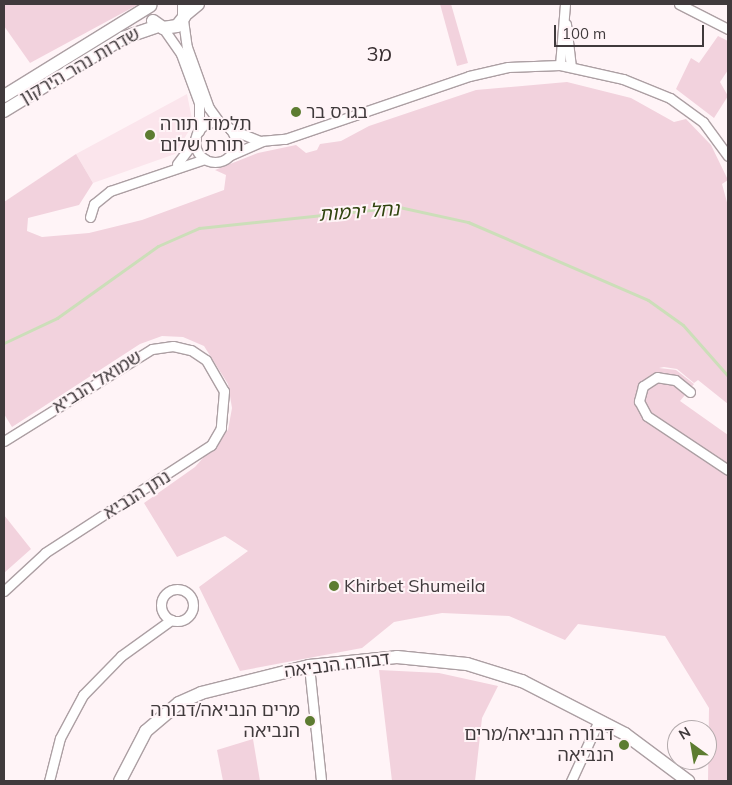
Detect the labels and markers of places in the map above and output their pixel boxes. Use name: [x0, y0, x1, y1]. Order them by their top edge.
place label: בגרס בר: [306, 101, 368, 123]
marker: בגרס בר: [290, 106, 302, 118]
place label: תלמוד תורה תורת שלום: [160, 114, 252, 156]
marker: תלמוד תורה תורת שלום: [144, 129, 156, 141]
place label: Khirbet Shumeila: [344, 575, 485, 597]
marker: Khirbet Shumeila: [328, 580, 340, 592]
place label: מרים הנביאה/דבורה הנביאה: [150, 700, 300, 742]
marker: מרים הנביאה/דבורה הנביאה: [304, 715, 316, 727]
place label: דבורה הנביאה/מרים הנביאה: [464, 724, 614, 766]
marker: דבורה הנביאה/מרים הנביאה: [618, 739, 630, 751]

